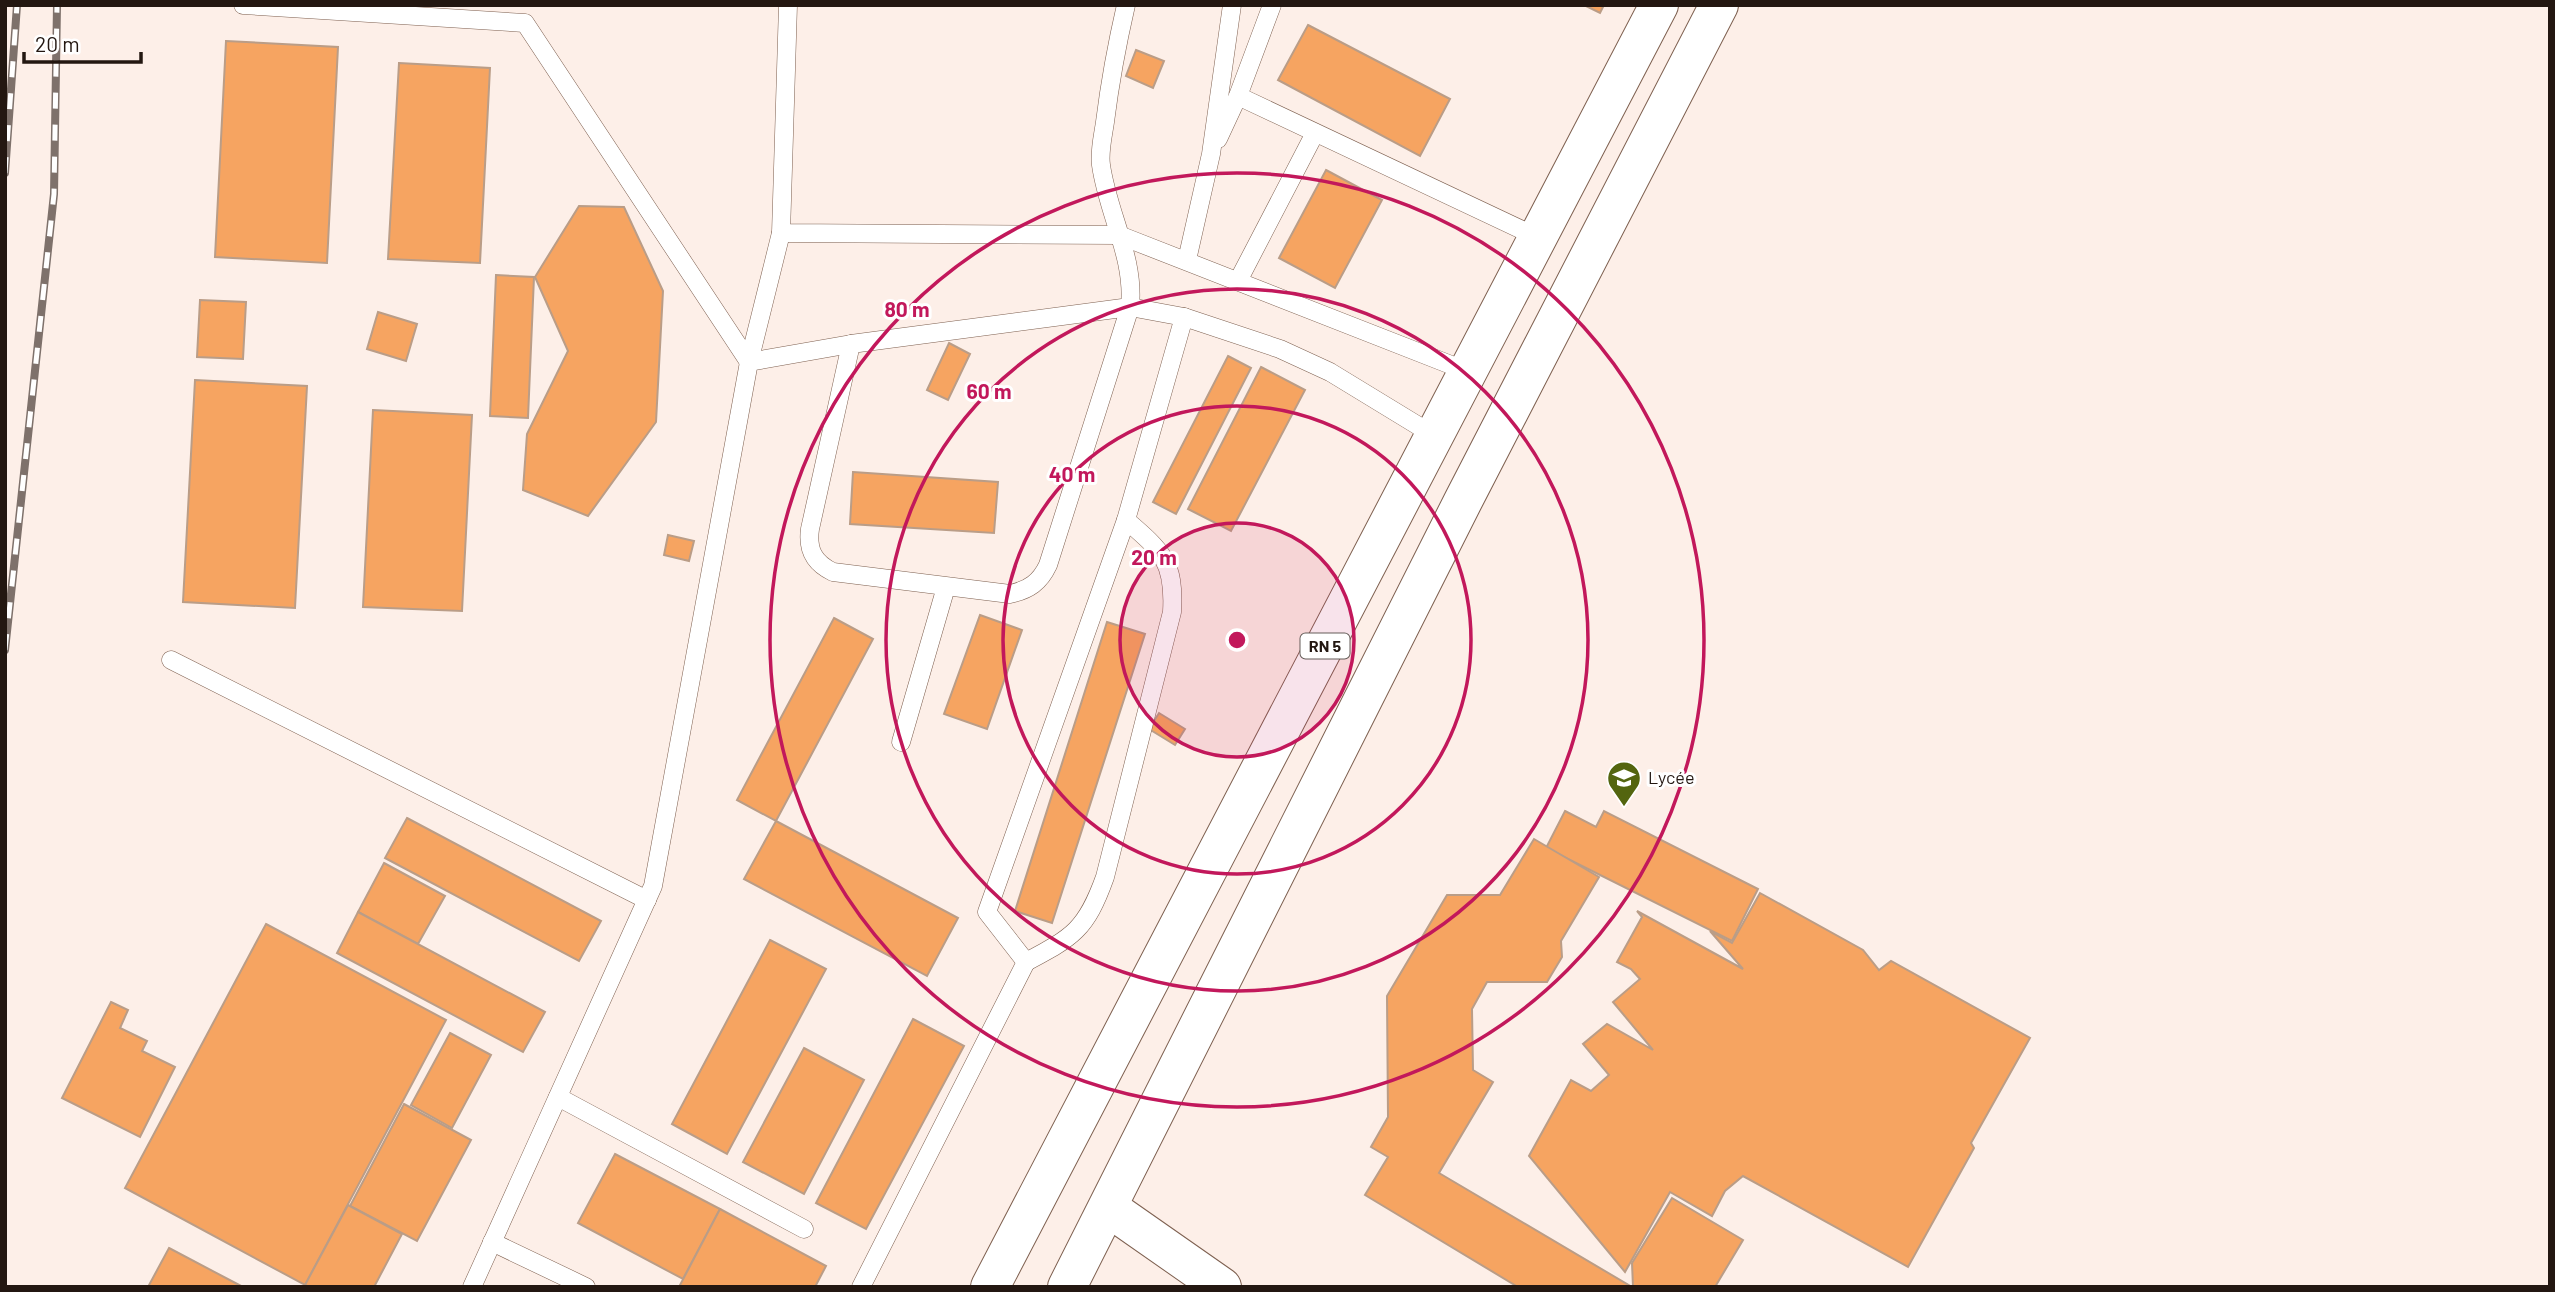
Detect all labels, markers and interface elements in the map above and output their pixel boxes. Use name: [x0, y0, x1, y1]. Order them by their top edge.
scale bar: [24, 21, 142, 65]
text: 20 m: [35, 31, 80, 56]
text: 80 m: [884, 296, 930, 321]
text: 60 m: [967, 378, 1011, 403]
text: 40 m: [1049, 461, 1095, 486]
text: 20 m: [1131, 544, 1177, 569]
centre of rings: [1225, 628, 1249, 652]
road number: RN 5: [1300, 634, 1350, 659]
school or university icon: Lycée: [1605, 759, 1643, 808]
place label: Lycée: [1648, 766, 1695, 788]

